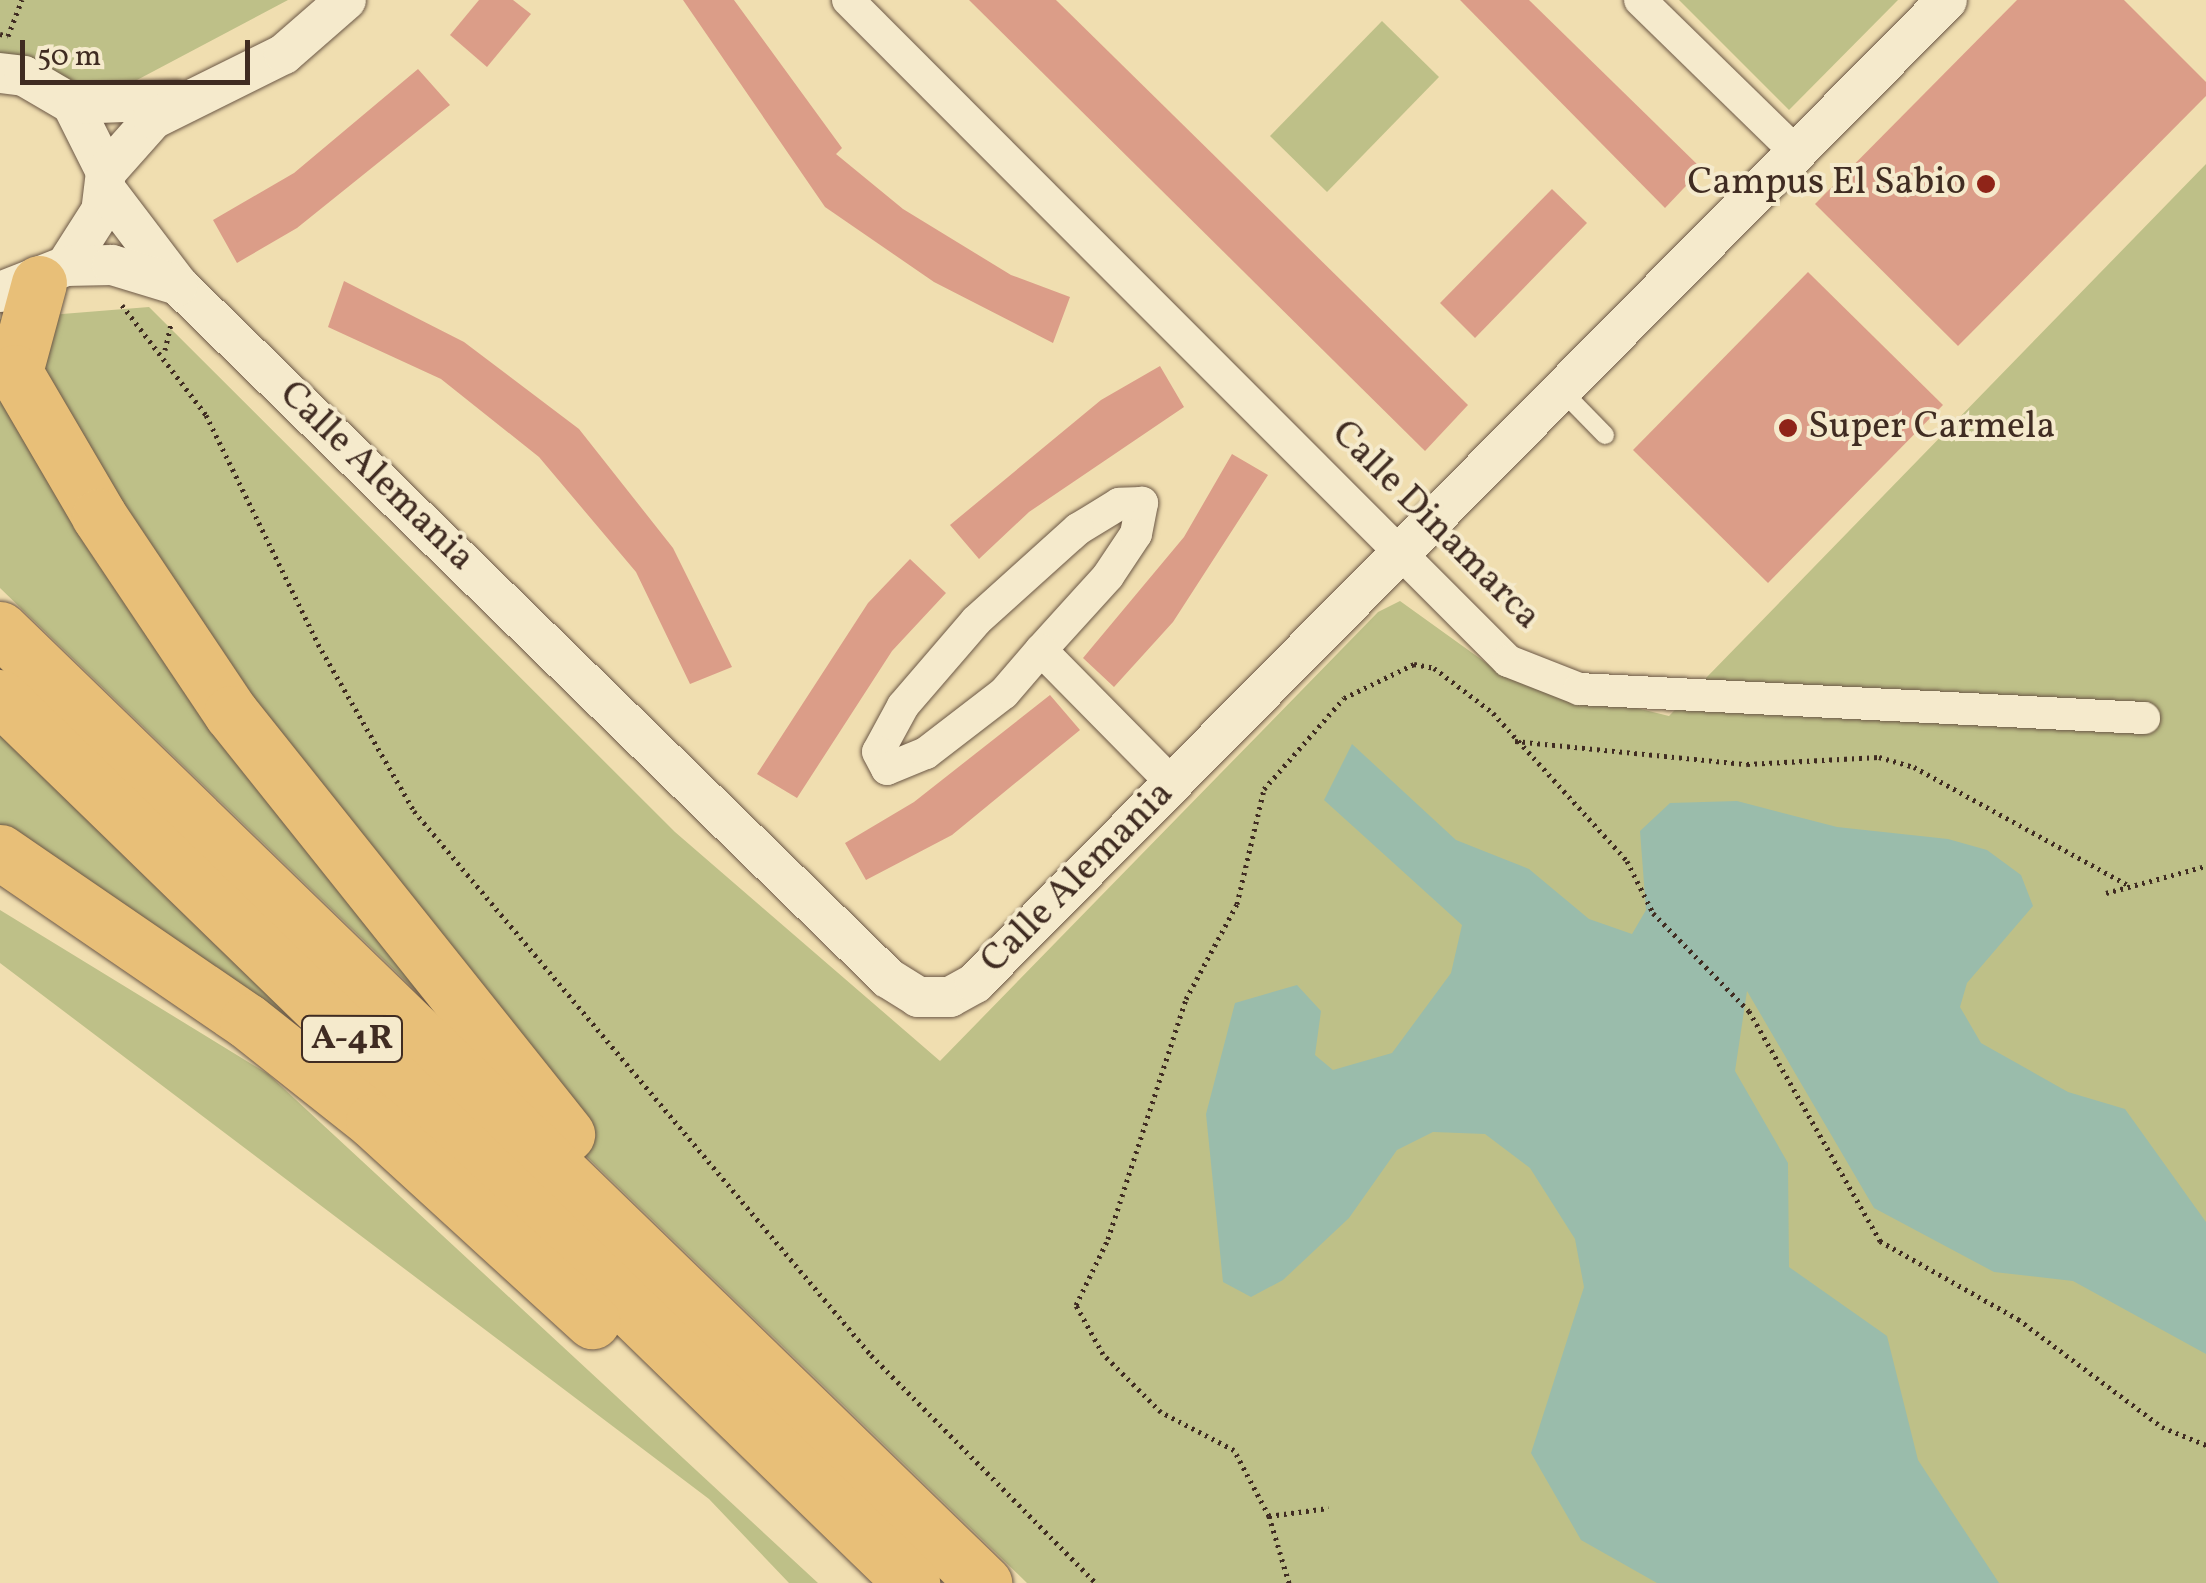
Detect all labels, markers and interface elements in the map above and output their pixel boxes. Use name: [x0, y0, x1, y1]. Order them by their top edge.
scale bar: [25, 20, 255, 82]
text: 50 m: [37, 36, 101, 78]
place label: Campus El Sabio: [1687, 161, 1966, 207]
marker: Campus El Sabio: [1975, 173, 1997, 195]
street label: Calle Alemania: [269, 372, 483, 582]
place label: Super Carmela: [1808, 405, 2055, 451]
street label: Calle Dinamarca: [1321, 412, 1549, 640]
marker: Super Carmela: [1777, 417, 1799, 439]
street label: Calle Alemania: [972, 772, 1184, 984]
road number: A-4R: [300, 1009, 404, 1069]

